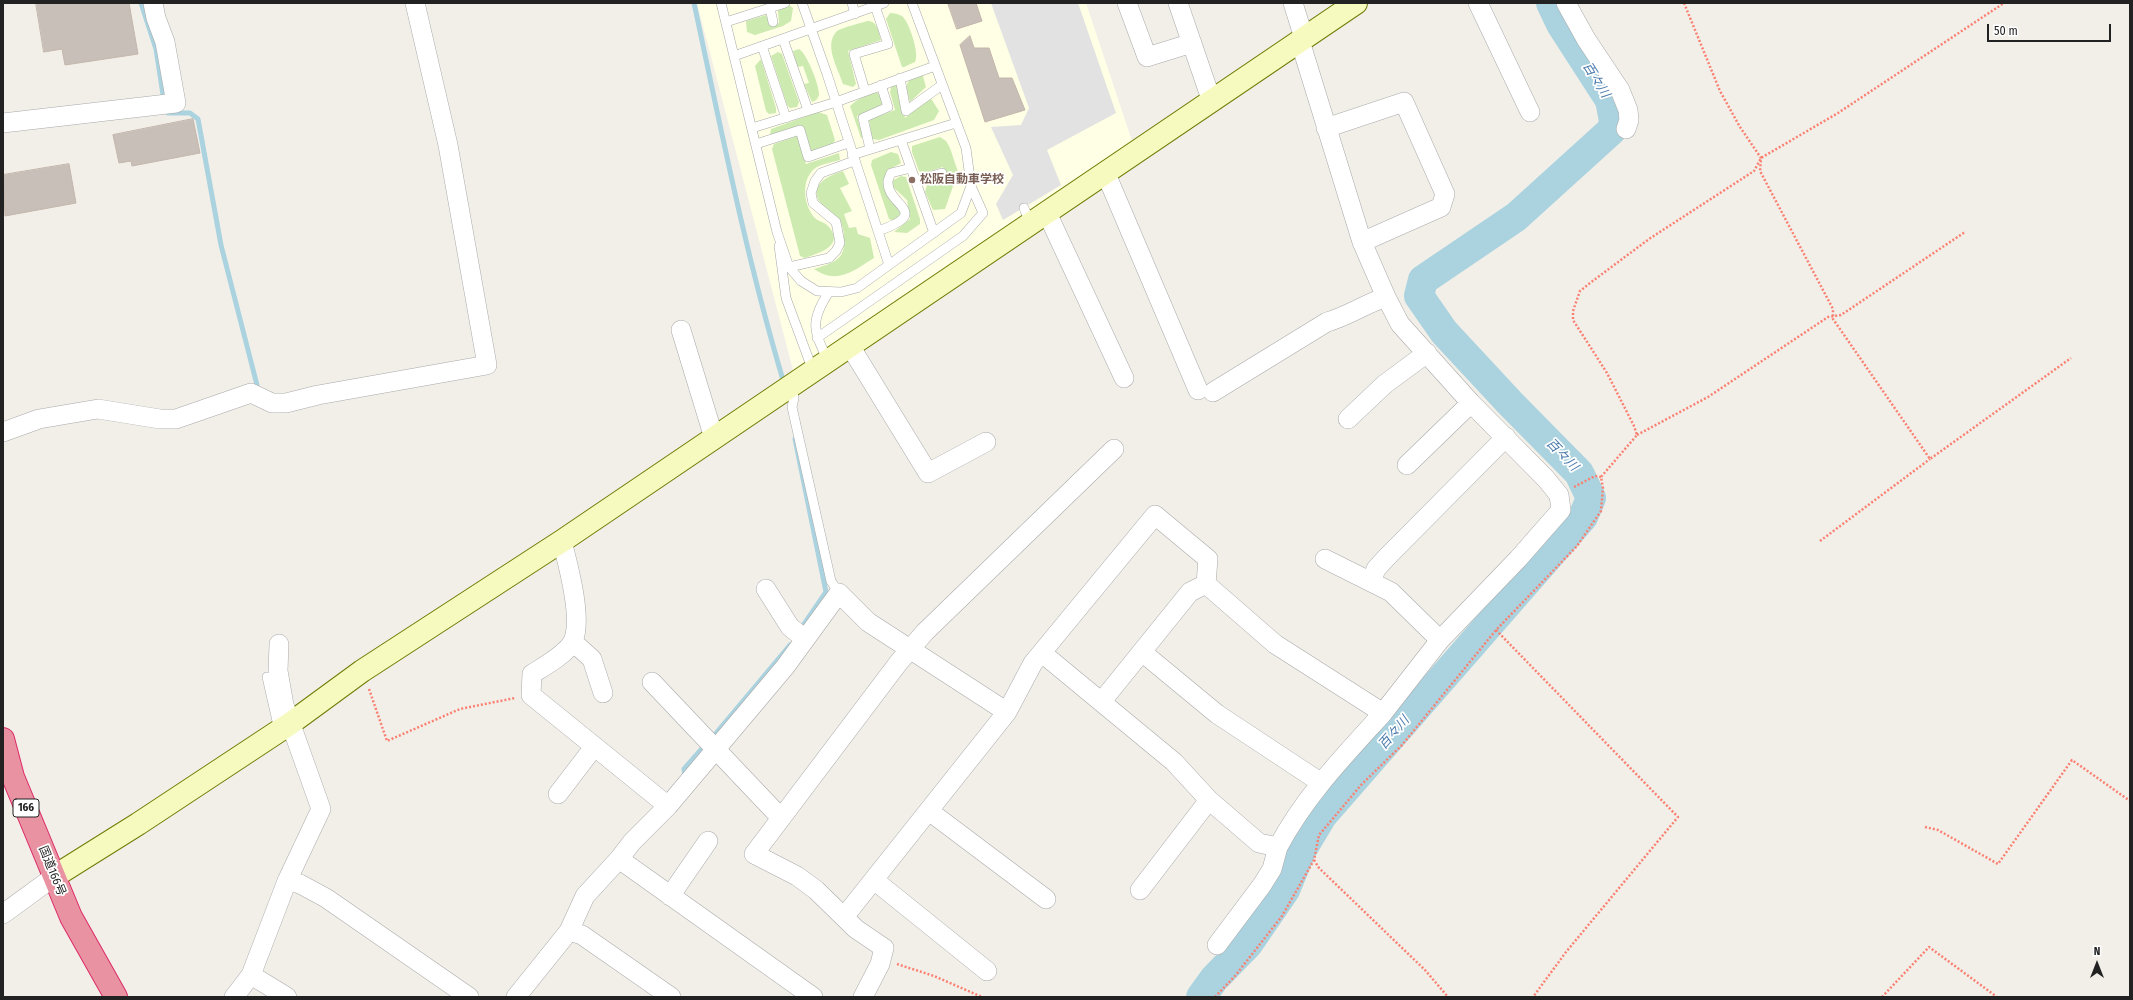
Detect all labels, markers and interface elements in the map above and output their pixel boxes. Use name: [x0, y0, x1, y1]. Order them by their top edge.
scale bar: [1989, 16, 2113, 42]
text: 50 m: [1994, 24, 2018, 38]
water label: 百々川: [1579, 59, 1613, 101]
place label: 松阪自動車学校: [920, 173, 1004, 187]
marker: 松阪自動車学校: [907, 175, 917, 185]
water label: 百々川: [1543, 436, 1581, 474]
water label: 百々川: [1375, 713, 1413, 753]
road number: 166: [13, 799, 39, 817]
street label: 国道166号: [35, 844, 69, 898]
north arrow: [2077, 944, 2117, 984]
text: N: [2094, 945, 2100, 958]

